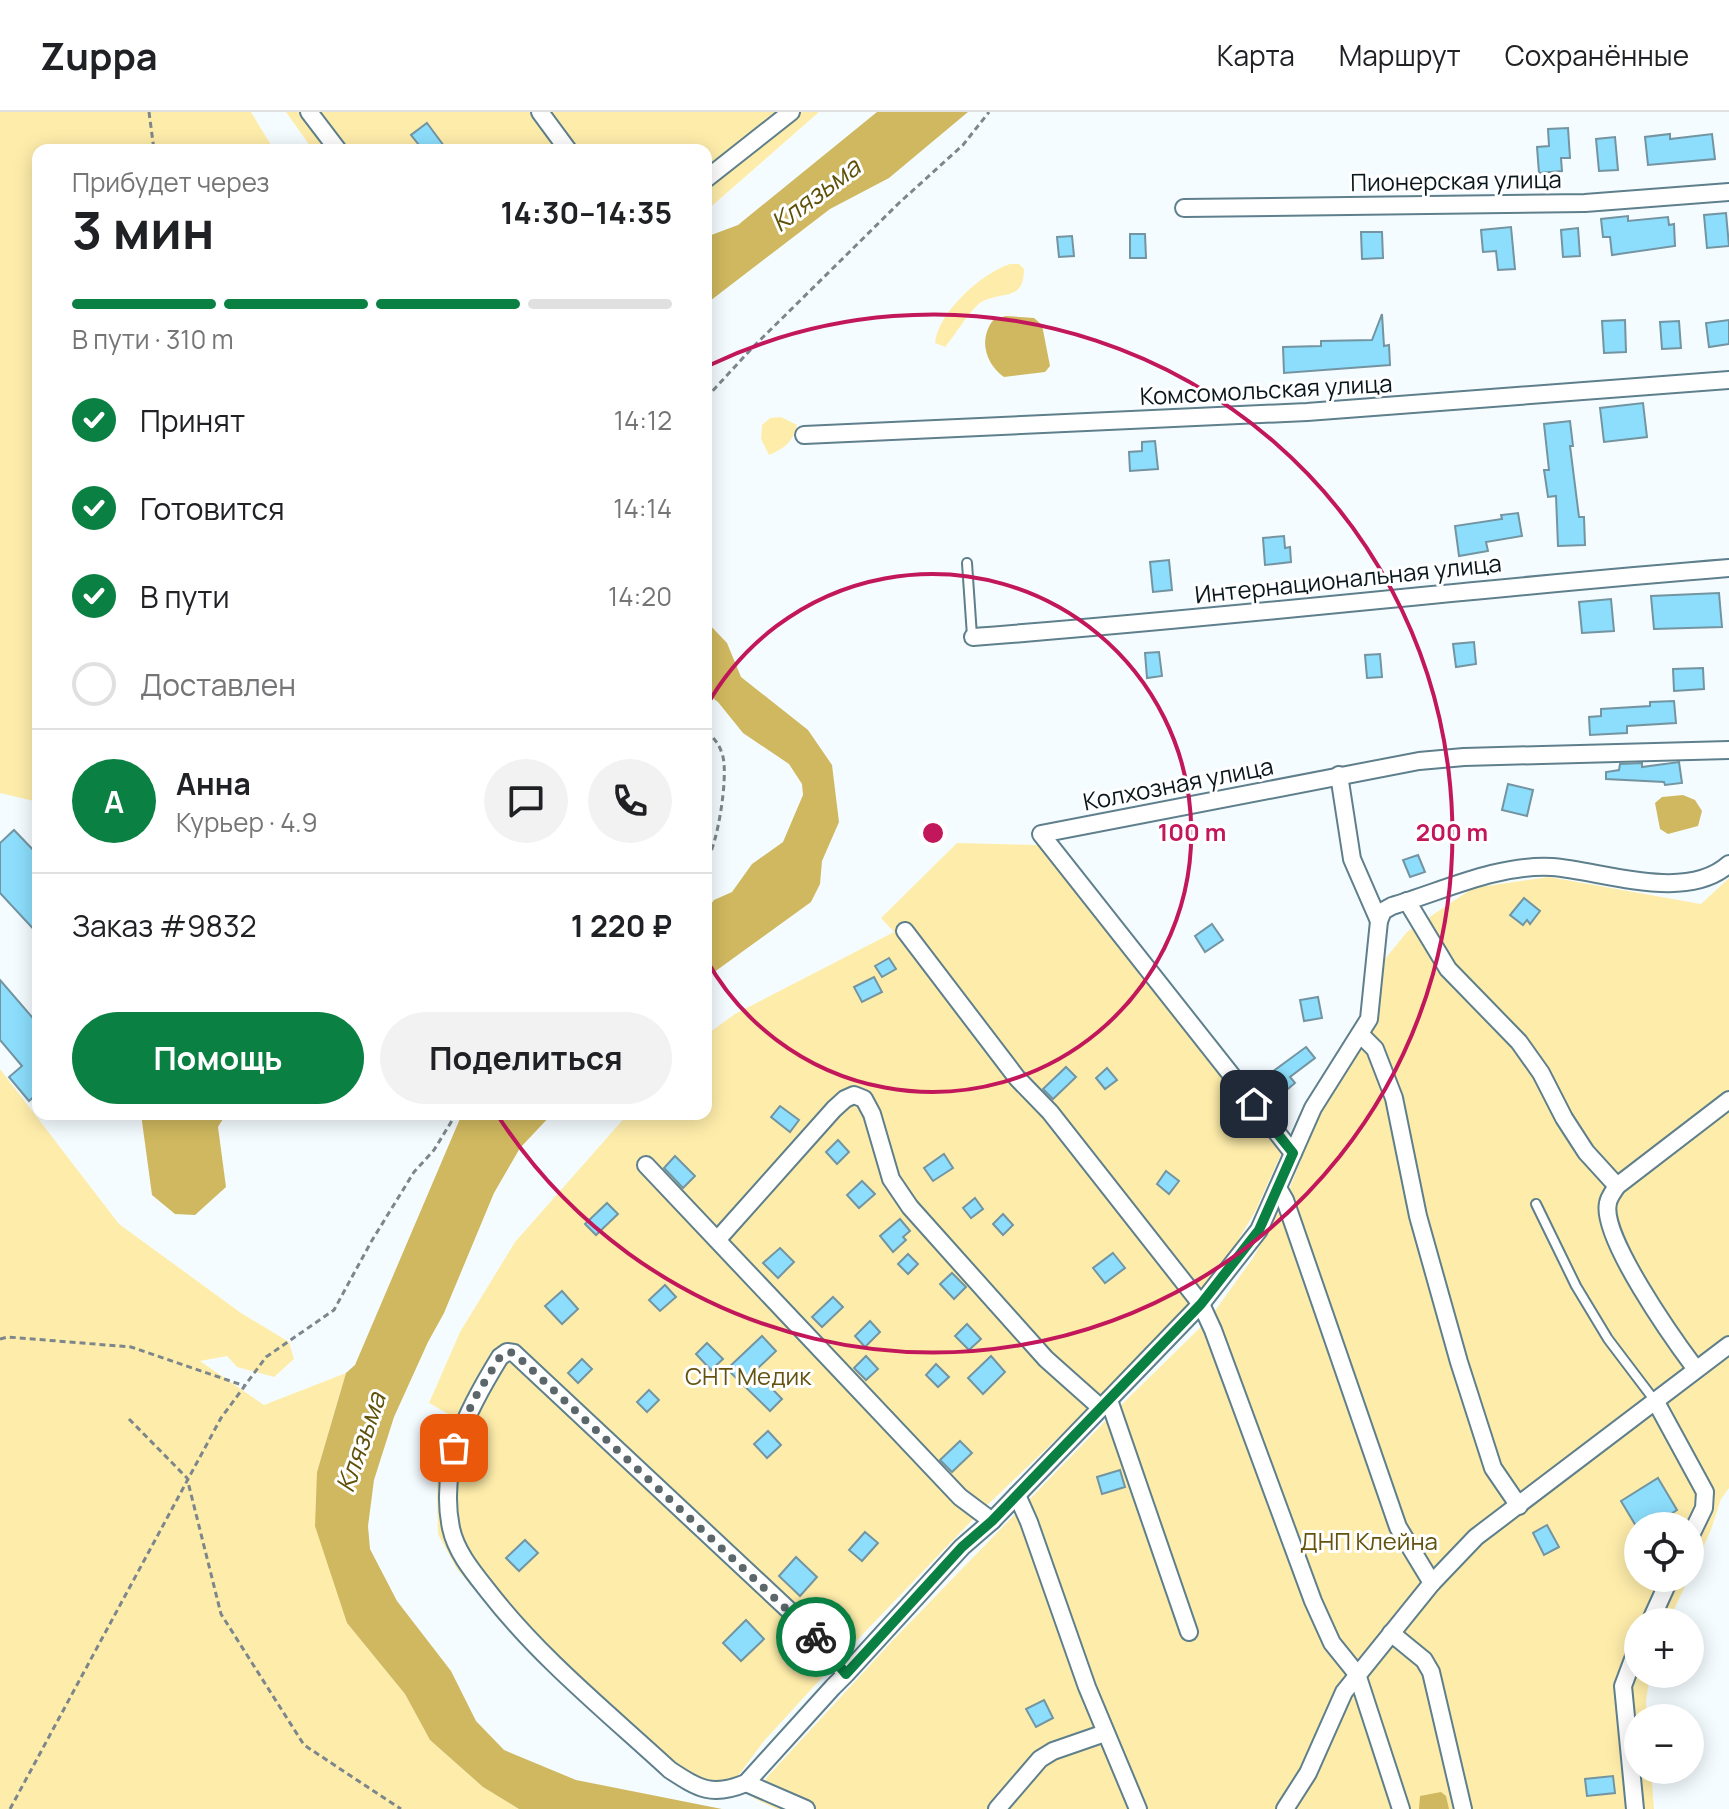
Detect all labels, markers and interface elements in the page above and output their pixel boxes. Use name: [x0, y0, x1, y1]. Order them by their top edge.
text: Zuppa: [40, 29, 158, 81]
text: Карта: [1217, 36, 1295, 74]
text: Маршрут: [1339, 36, 1461, 74]
text: Сохранённые: [1505, 36, 1689, 74]
water label: Клязьма: [763, 148, 868, 239]
street label: Пионерская улица: [1350, 162, 1562, 198]
text: Прибудет через: [72, 164, 270, 200]
text: 14:30–14:35: [500, 192, 672, 233]
text: 3 мин: [72, 194, 214, 265]
text: В пути · 310 m: [72, 321, 234, 357]
street label: Комсомольская улица: [1139, 366, 1393, 412]
icon: check: [72, 398, 116, 442]
text: Принят: [140, 400, 245, 441]
text: 14:12: [614, 402, 672, 438]
icon: check: [72, 486, 116, 530]
text: Готовится: [140, 488, 285, 529]
text: 14:14: [613, 490, 672, 526]
street label: Интернациональная улица: [1193, 545, 1503, 611]
icon: check: [72, 574, 116, 618]
text: В пути: [140, 576, 230, 617]
text: 14:20: [608, 578, 672, 614]
text: Доставлен: [140, 664, 296, 705]
street label: Колхозная улица: [1080, 748, 1276, 818]
button: chat: [484, 759, 568, 843]
button: phone: [588, 759, 672, 843]
text: Анна: [176, 763, 251, 804]
text: А: [104, 781, 124, 822]
text: Курьер · 4.9: [176, 804, 318, 840]
text: 100 m: [1158, 815, 1226, 848]
text: 200 m: [1416, 815, 1488, 848]
centre of rings: [919, 819, 947, 847]
text: Заказ #9832: [72, 905, 257, 946]
text: 1 220 ₽: [571, 905, 672, 946]
button: Помощь: [72, 1012, 364, 1104]
button: Поделиться: [380, 1012, 672, 1104]
pin: [1220, 1070, 1288, 1138]
icon: home: [1232, 1082, 1276, 1126]
park label: СНТ Медик: [685, 1359, 812, 1392]
water label: Клязьма: [326, 1386, 394, 1497]
pin: [420, 1414, 488, 1482]
icon: bag: [432, 1426, 476, 1470]
map controls: [1624, 1512, 1704, 1784]
button: locate: [1624, 1512, 1704, 1592]
park label: ДНП Клейна: [1300, 1524, 1438, 1557]
courier: [776, 1597, 856, 1677]
button: +: [1624, 1608, 1704, 1688]
icon: bike: [794, 1615, 838, 1659]
button: −: [1624, 1704, 1704, 1784]

